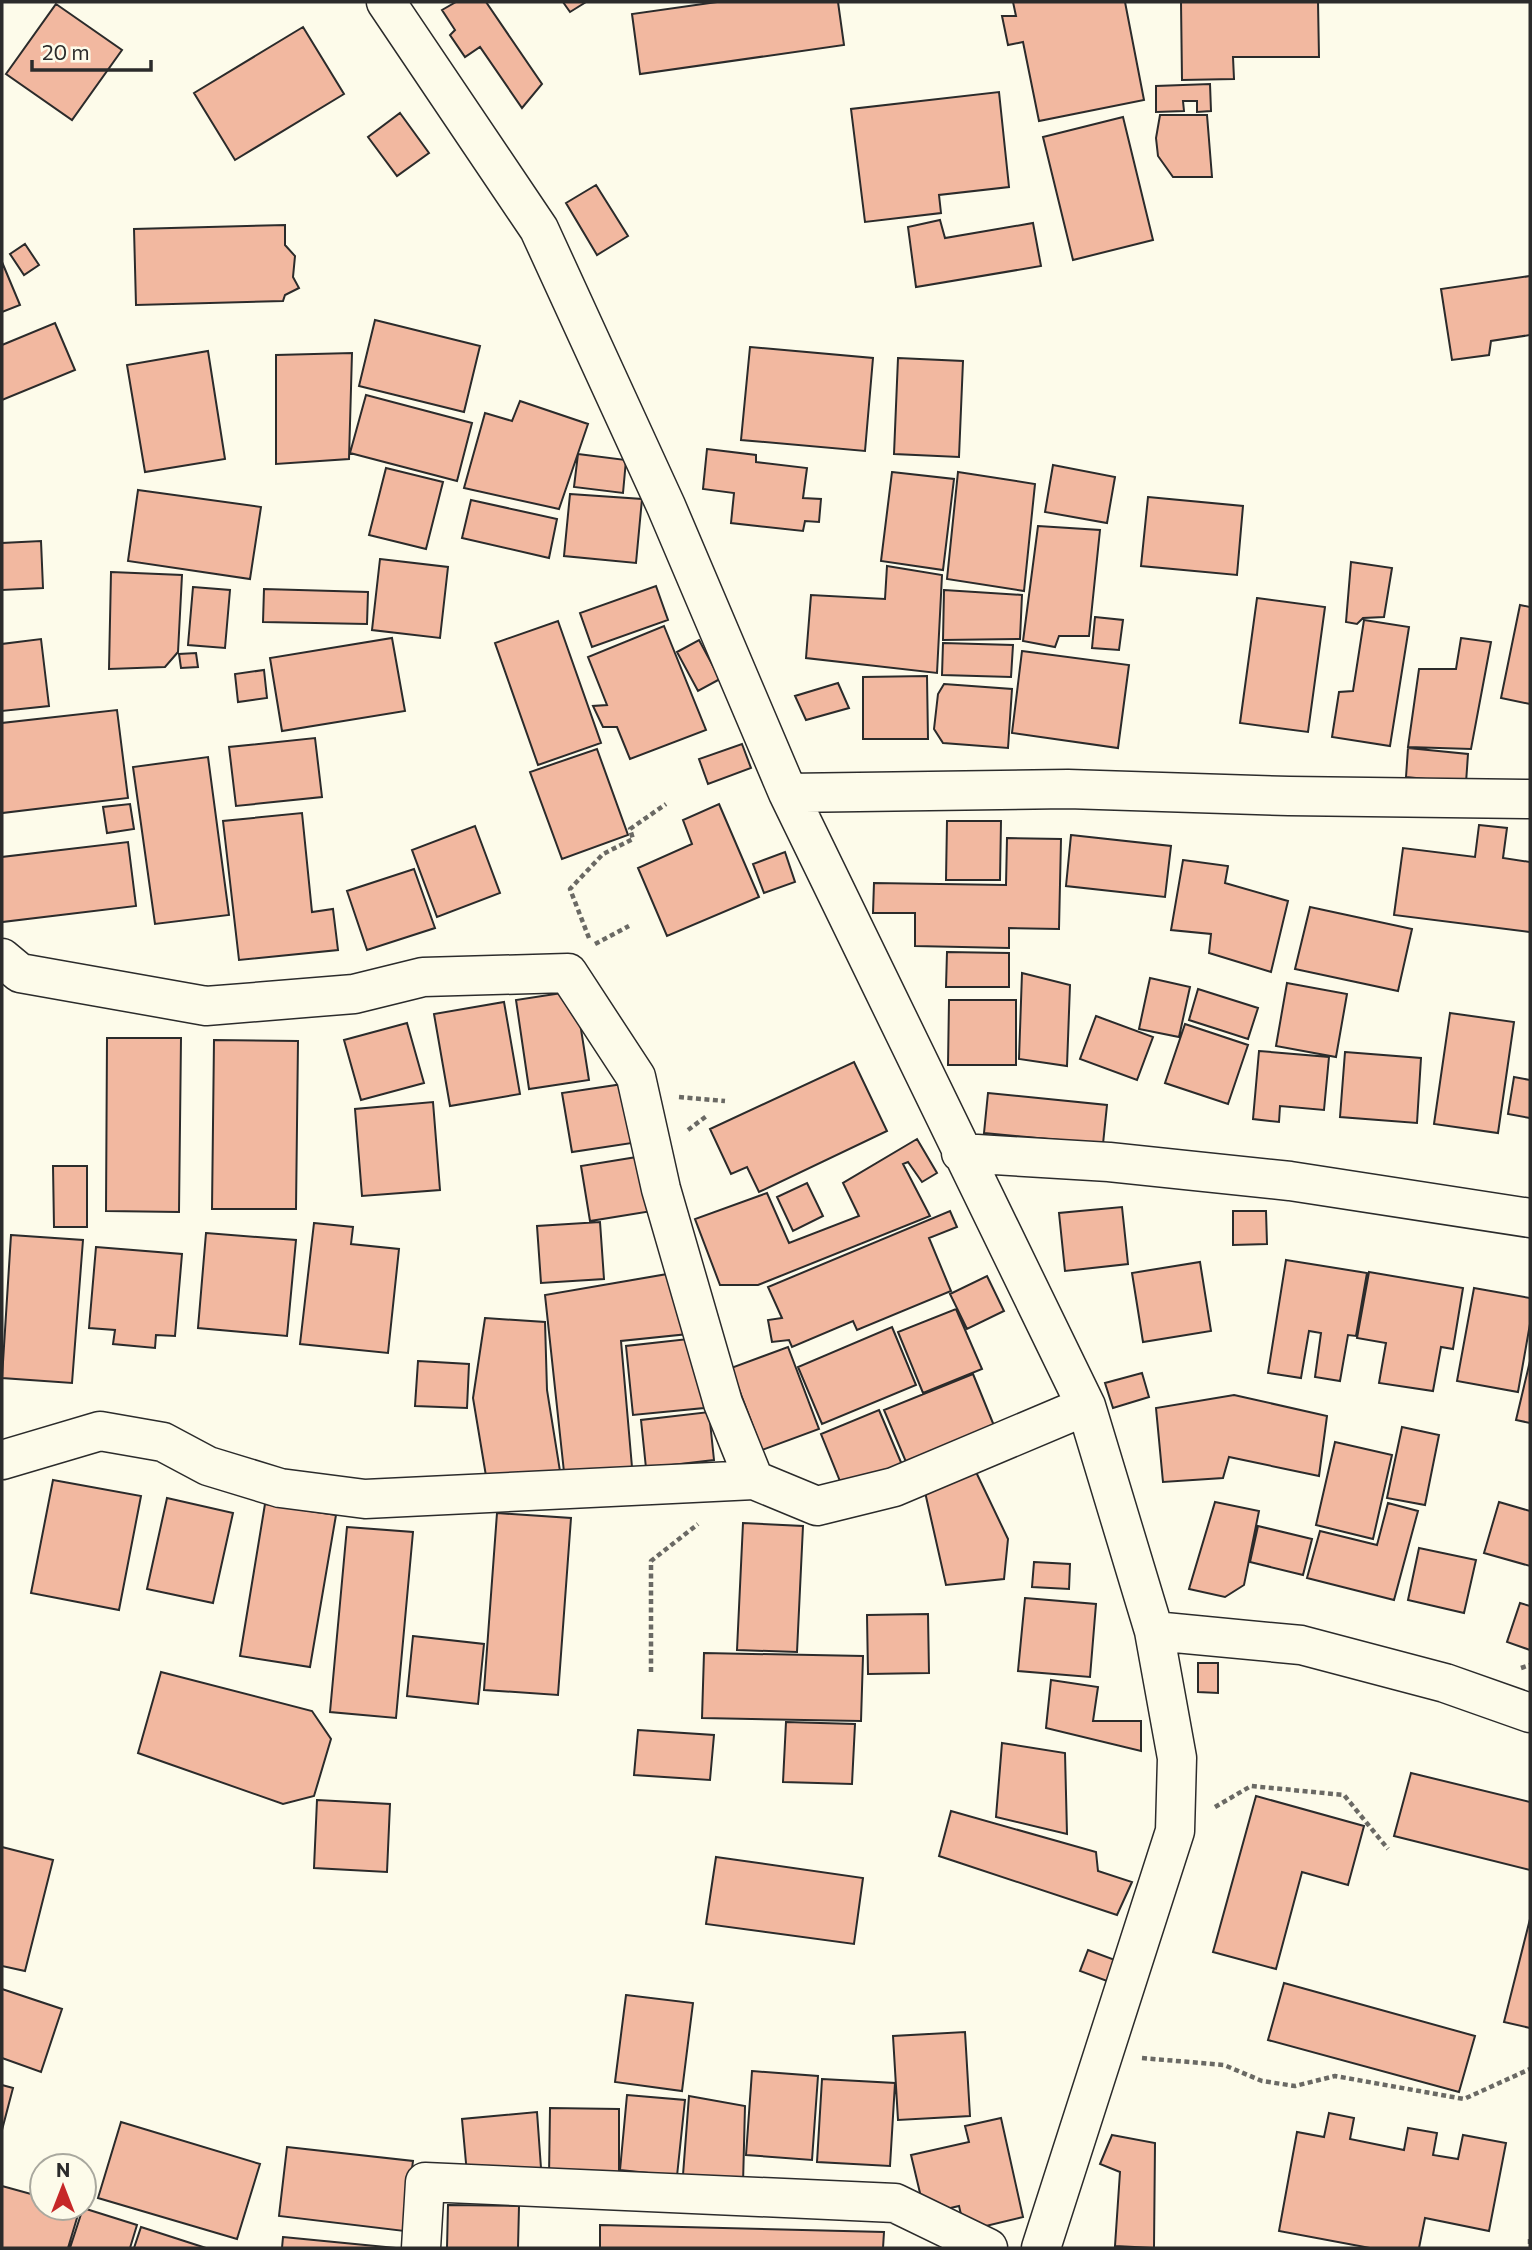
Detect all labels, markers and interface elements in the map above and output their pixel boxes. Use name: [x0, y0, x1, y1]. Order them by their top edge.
scale bar: [32, 28, 150, 72]
text: 20 m: [42, 39, 90, 64]
north arrow: [28, 2152, 98, 2222]
text: N: [56, 2158, 70, 2181]

